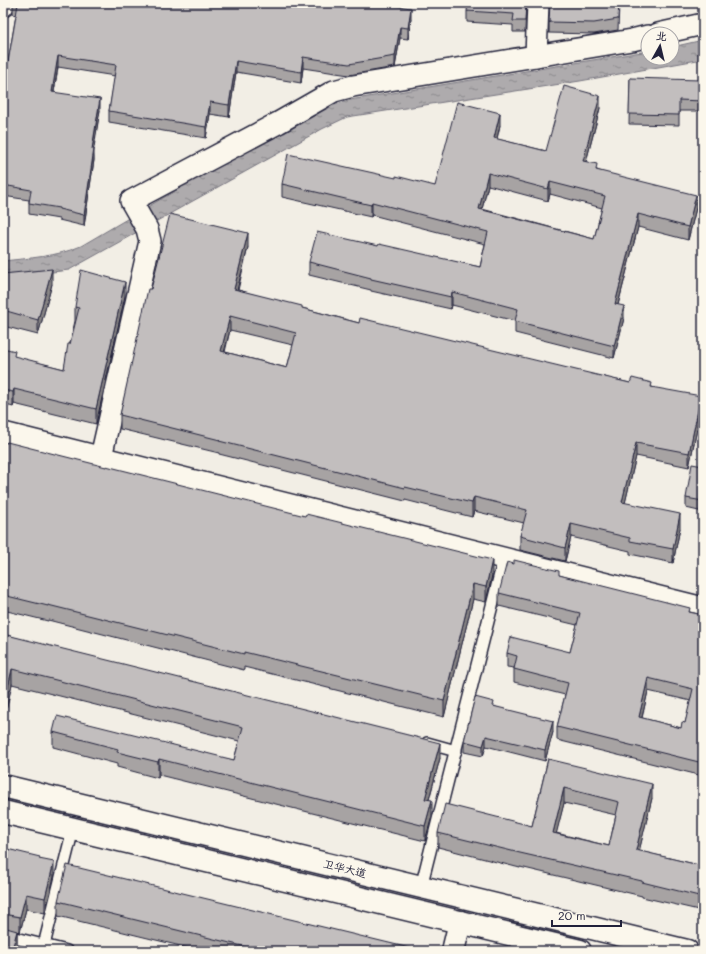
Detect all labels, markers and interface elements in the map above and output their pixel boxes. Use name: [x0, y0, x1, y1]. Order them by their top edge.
north arrow: [640, 26, 680, 66]
text: 北: [655, 27, 668, 44]
street label: 卫华大道: [322, 855, 368, 881]
scale bar: [552, 902, 621, 928]
text: 20 m: [558, 907, 586, 923]

